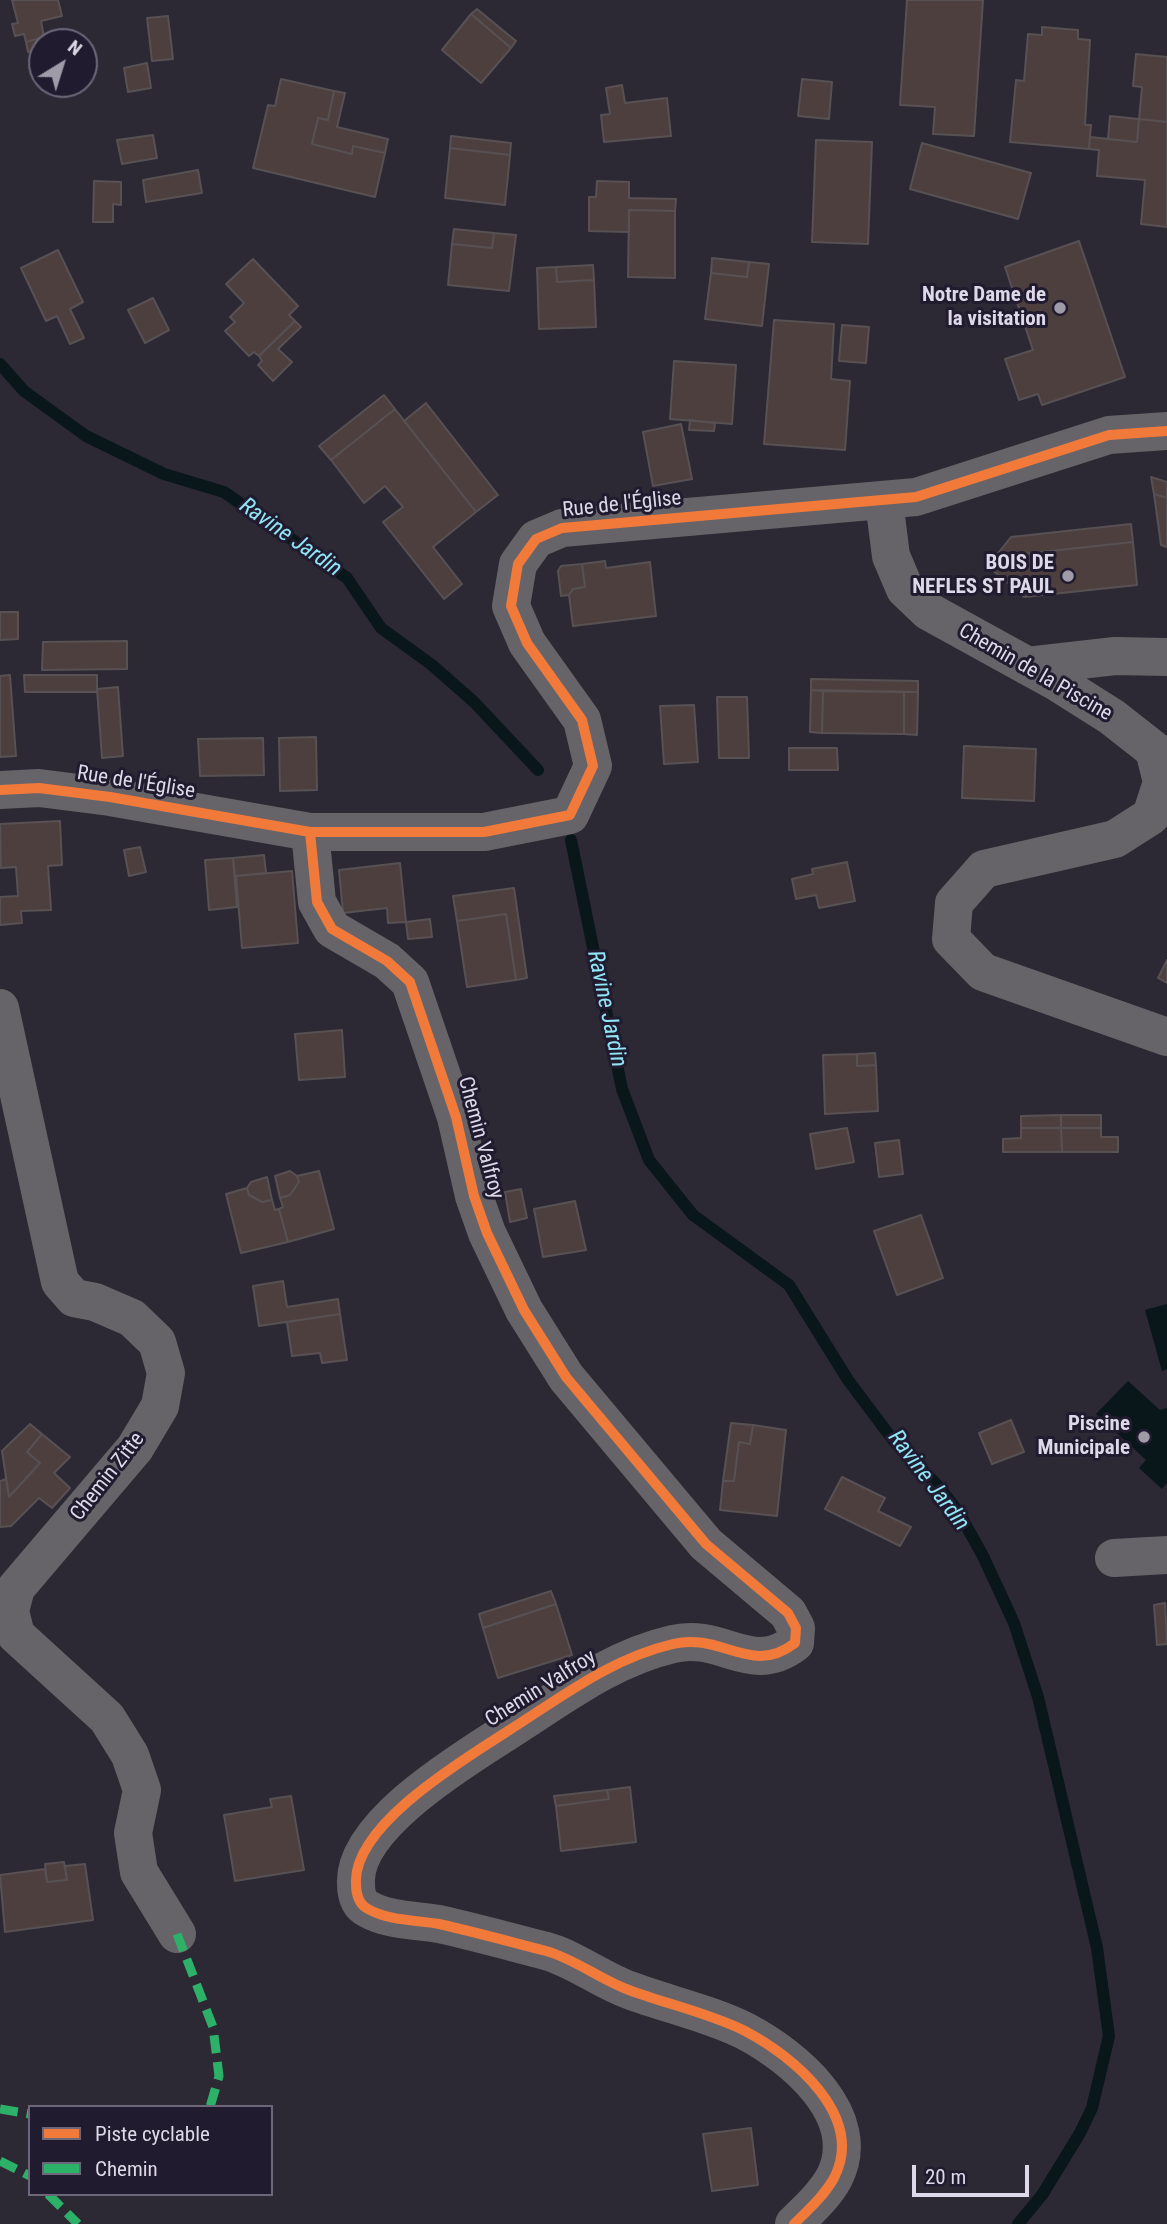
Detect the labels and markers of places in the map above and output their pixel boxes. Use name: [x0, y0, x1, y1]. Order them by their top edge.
place label: Notre Dame de la visitation: [922, 283, 1046, 333]
marker: Notre Dame de la visitation: [1052, 300, 1068, 316]
place label: BOIS DE NEFLES ST PAUL: [912, 551, 1054, 601]
marker: BOIS DE NEFLES ST PAUL: [1060, 568, 1076, 584]
place label: Piscine Municipale: [1038, 1412, 1130, 1462]
marker: Piscine Municipale: [1136, 1429, 1152, 1445]

